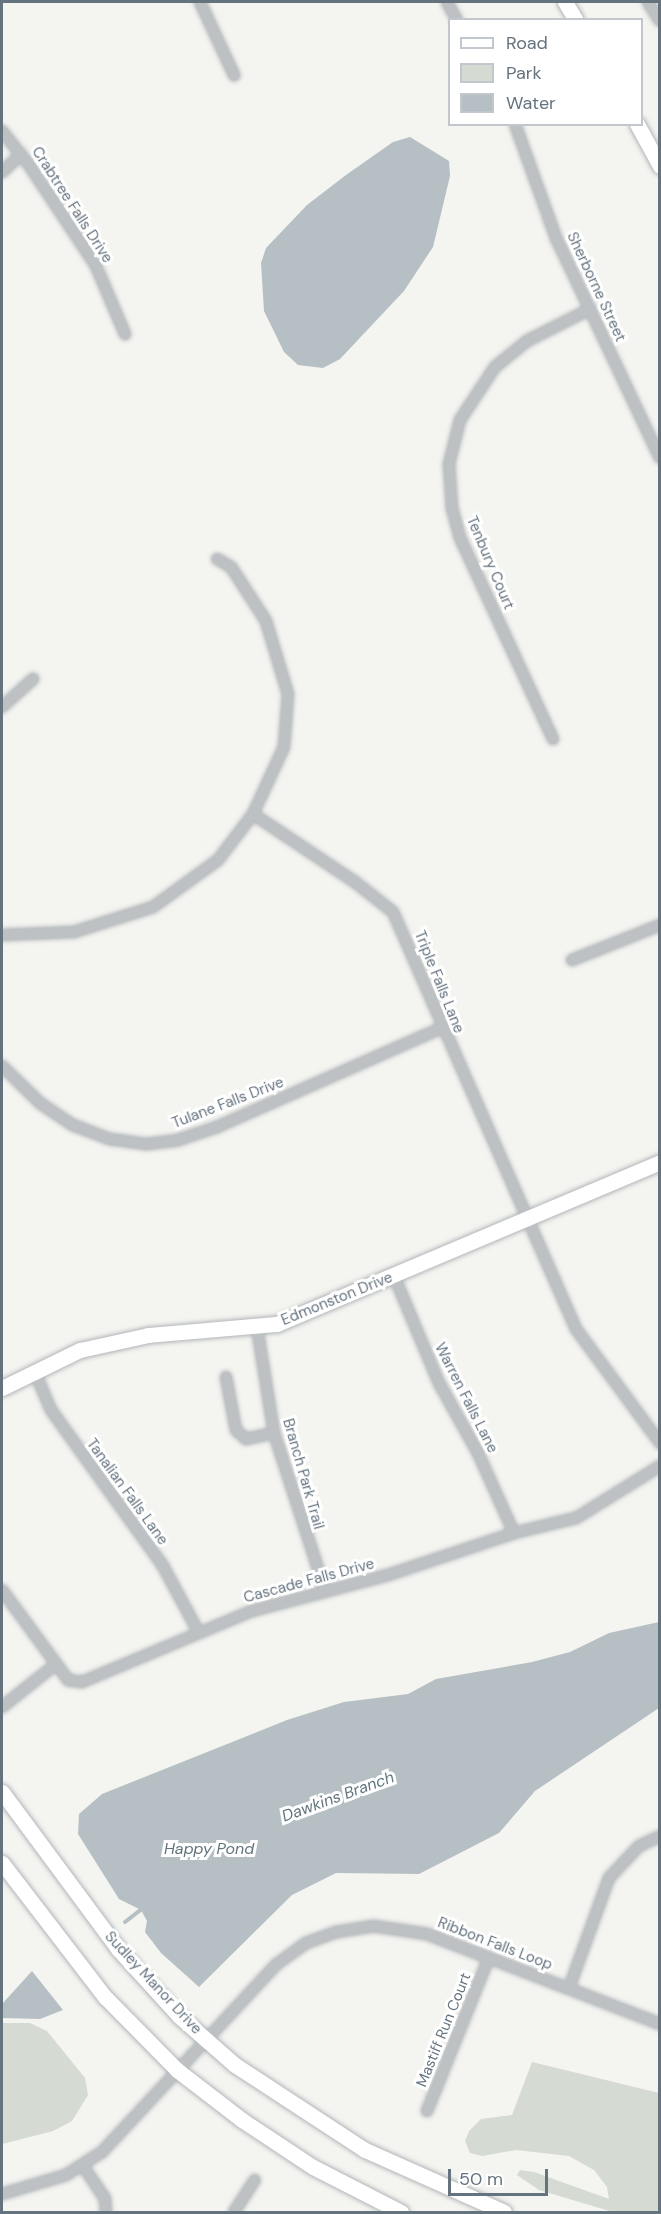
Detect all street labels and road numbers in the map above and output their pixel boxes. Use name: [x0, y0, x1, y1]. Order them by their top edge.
street label: Crabtree Falls Drive: [28, 143, 116, 267]
street label: Sherborne Street: [563, 229, 629, 345]
street label: Tenbury Court: [462, 514, 518, 612]
street label: Triple Falls Lane: [410, 928, 468, 1036]
street label: Tulane Falls Drive: [170, 1073, 286, 1133]
street label: Edmonston Drive: [279, 1268, 395, 1330]
street label: Warren Falls Lane: [431, 1340, 501, 1456]
street label: Branch Park Trail: [279, 1417, 327, 1531]
street label: Tanalian Falls Lane: [82, 1435, 172, 1549]
street label: Cascade Falls Drive: [242, 1555, 376, 1607]
street label: Ribbon Falls Loop: [435, 1914, 555, 1974]
street label: Sudley Manor Drive: [101, 1928, 205, 2038]
street label: Mastiff Run Court: [413, 1970, 475, 2090]

